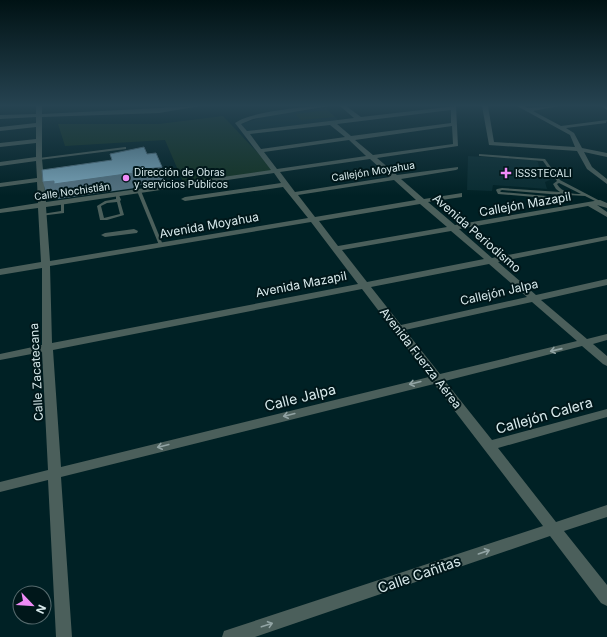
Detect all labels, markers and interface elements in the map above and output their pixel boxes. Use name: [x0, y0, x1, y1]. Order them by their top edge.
street label: Callejón Moyahua: [330, 158, 416, 184]
place label: Dirección de Obras y servicios Públicos: [134, 166, 228, 190]
marker: ISSSTECALI: [500, 167, 512, 179]
place label: ISSSTECALI: [515, 167, 572, 179]
marker: Dirección de Obras y servicios Públicos: [121, 173, 131, 183]
street label: Calle Nochistlán: [33, 180, 111, 202]
street label: Callejón Mazapil: [478, 189, 572, 219]
street label: Avenida Periodismo: [430, 191, 524, 275]
street label: Avenida Moyahua: [158, 209, 260, 241]
street label: Avenida Mazapil: [254, 268, 348, 300]
street label: Callejón Jalpa: [459, 276, 539, 308]
street label: Avenida Fuerza Aérea: [377, 305, 465, 411]
street label: Calle Zacatecana: [26, 323, 46, 421]
one-way arrow: [549, 347, 562, 354]
street label: Calle Jalpa: [263, 380, 337, 414]
one-way arrow: [409, 380, 422, 388]
street label: Callejón Calera: [494, 393, 594, 437]
one-way arrow: [283, 411, 296, 419]
one-way arrow: [157, 443, 170, 450]
one-way arrow: [477, 548, 489, 556]
street label: Calle Cañitas: [375, 552, 463, 596]
north arrow: [12, 585, 52, 625]
text: N: [33, 602, 49, 616]
one-way arrow: [261, 621, 274, 628]

